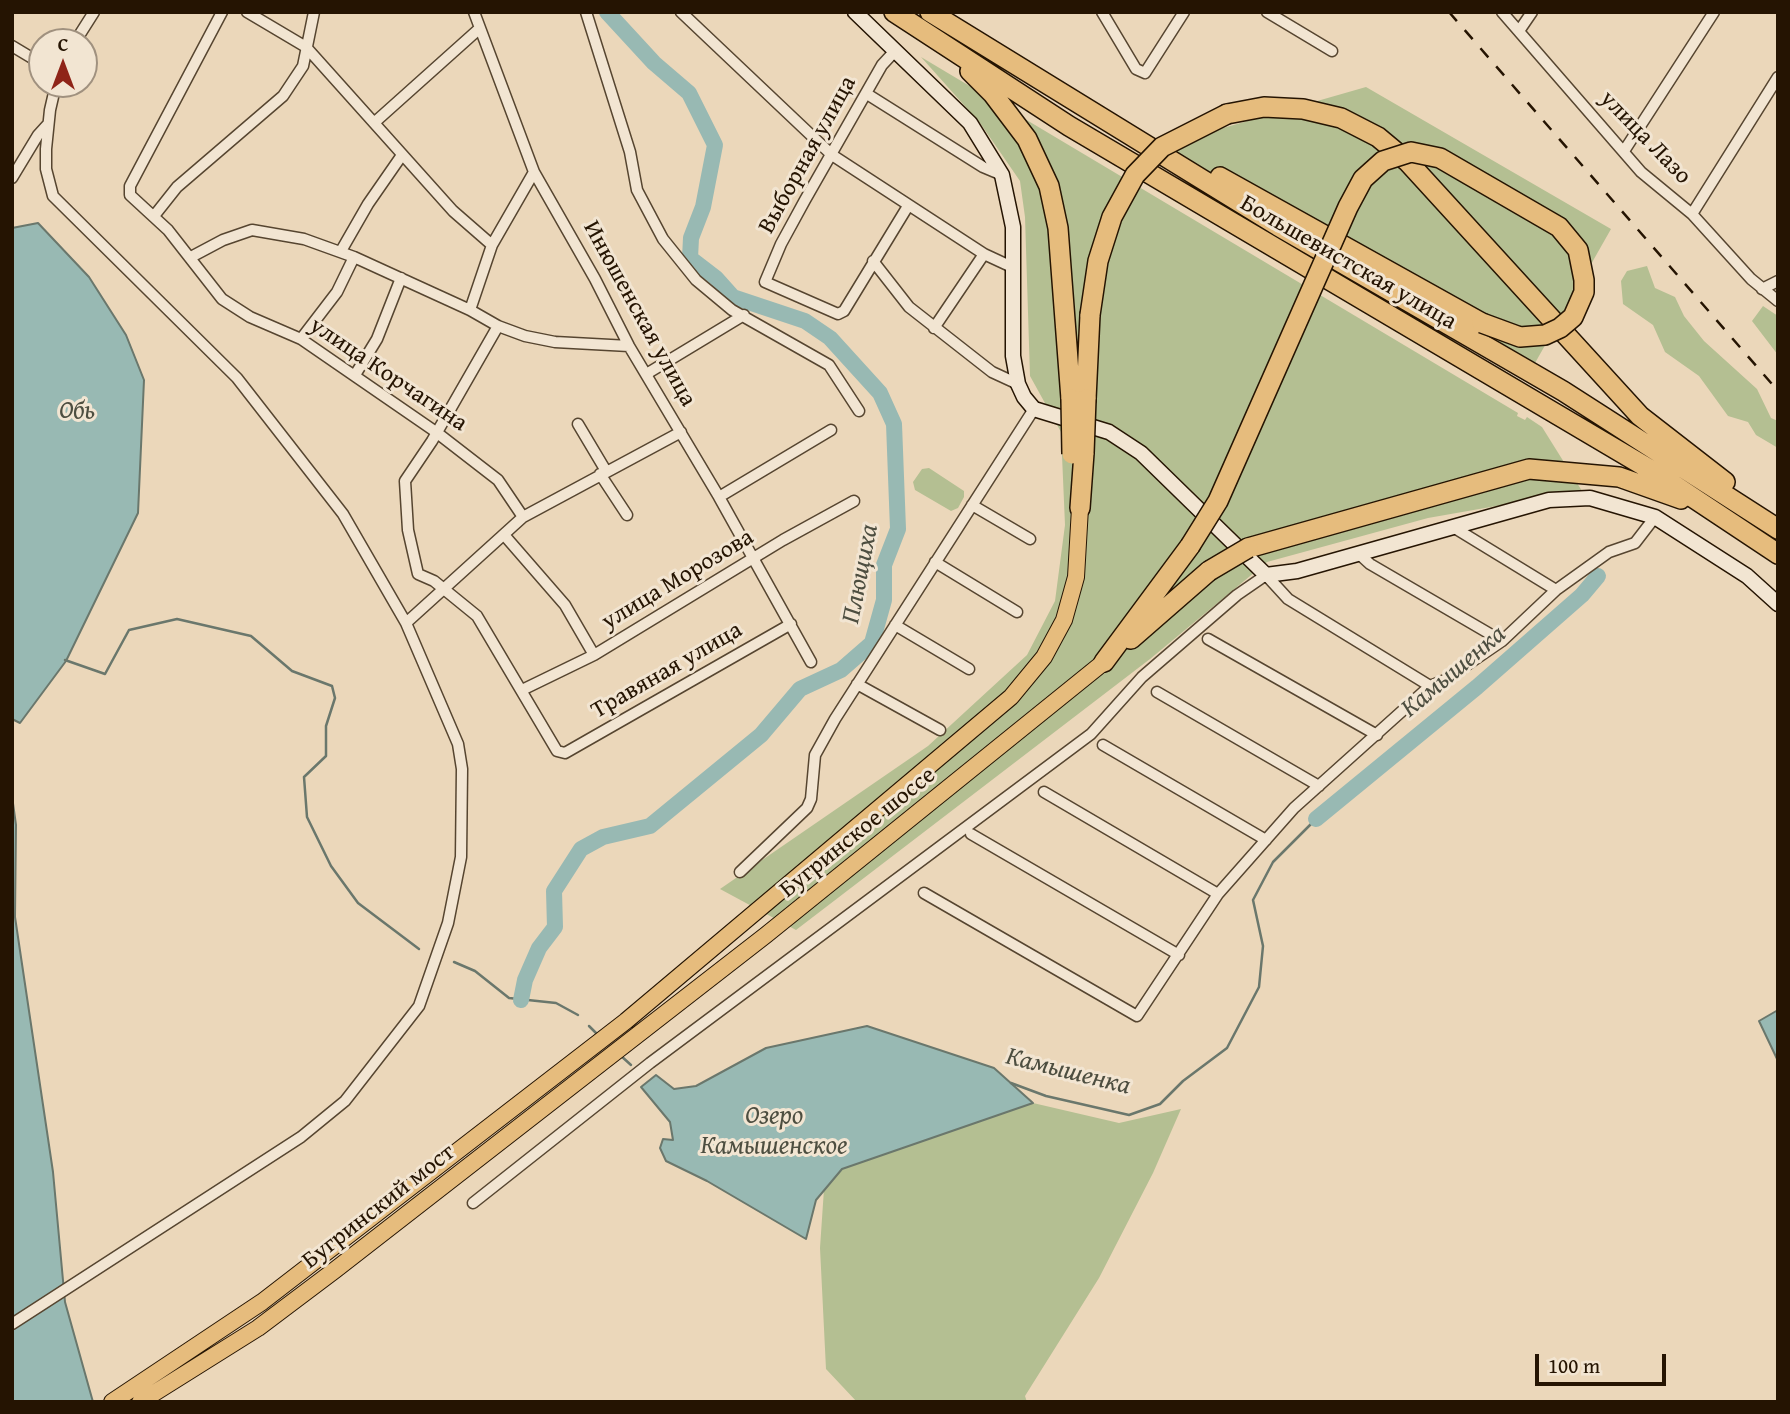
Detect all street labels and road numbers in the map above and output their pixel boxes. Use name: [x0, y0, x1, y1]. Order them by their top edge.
street label: Выборная улица: [753, 71, 863, 239]
street label: улица Лазо: [1593, 85, 1697, 191]
street label: Большевистская улица: [1235, 189, 1461, 337]
street label: Инюшенская улица: [576, 216, 702, 412]
street label: улица Корчагина: [304, 312, 472, 438]
street label: улица Морозова: [597, 523, 759, 637]
street label: Травяная улица: [587, 616, 747, 726]
street label: Бугринское шоссе: [774, 761, 942, 905]
street label: Бугринский мост: [297, 1138, 461, 1276]

